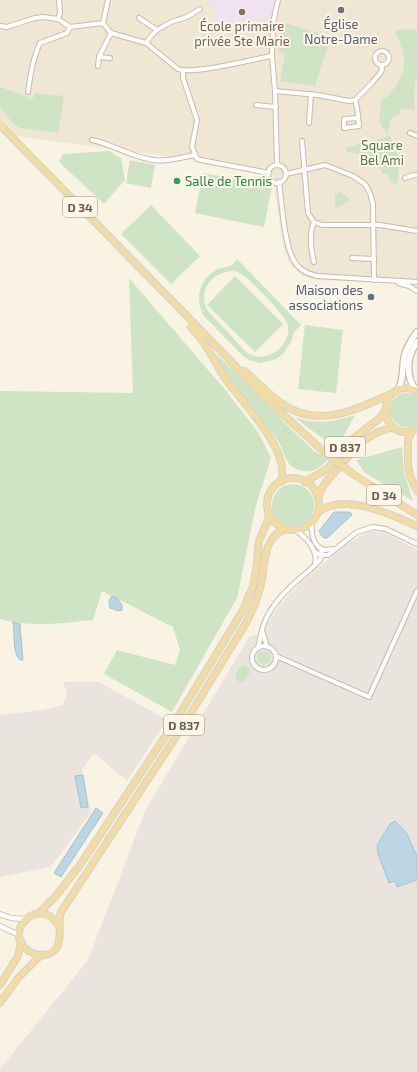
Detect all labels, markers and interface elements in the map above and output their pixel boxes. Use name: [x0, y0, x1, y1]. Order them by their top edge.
marker: Église Notre-Dame: [336, 5, 346, 15]
marker: École primaire privée Ste Marie: [237, 7, 247, 17]
place label: Église Notre-Dame: [304, 15, 378, 47]
place label: École primaire privée Ste Marie: [194, 17, 290, 49]
park label: Square Bel Ami: [360, 137, 404, 168]
place label: Salle de Tennis: [185, 173, 272, 189]
marker: Salle de Tennis: [172, 176, 182, 186]
road number: D 34: [63, 197, 97, 217]
place label: Maison des associations: [289, 282, 363, 313]
marker: Maison des associations: [366, 292, 376, 302]
road number: D 837: [325, 437, 365, 457]
road number: D 34: [367, 485, 401, 505]
road number: D 837: [164, 715, 204, 735]

